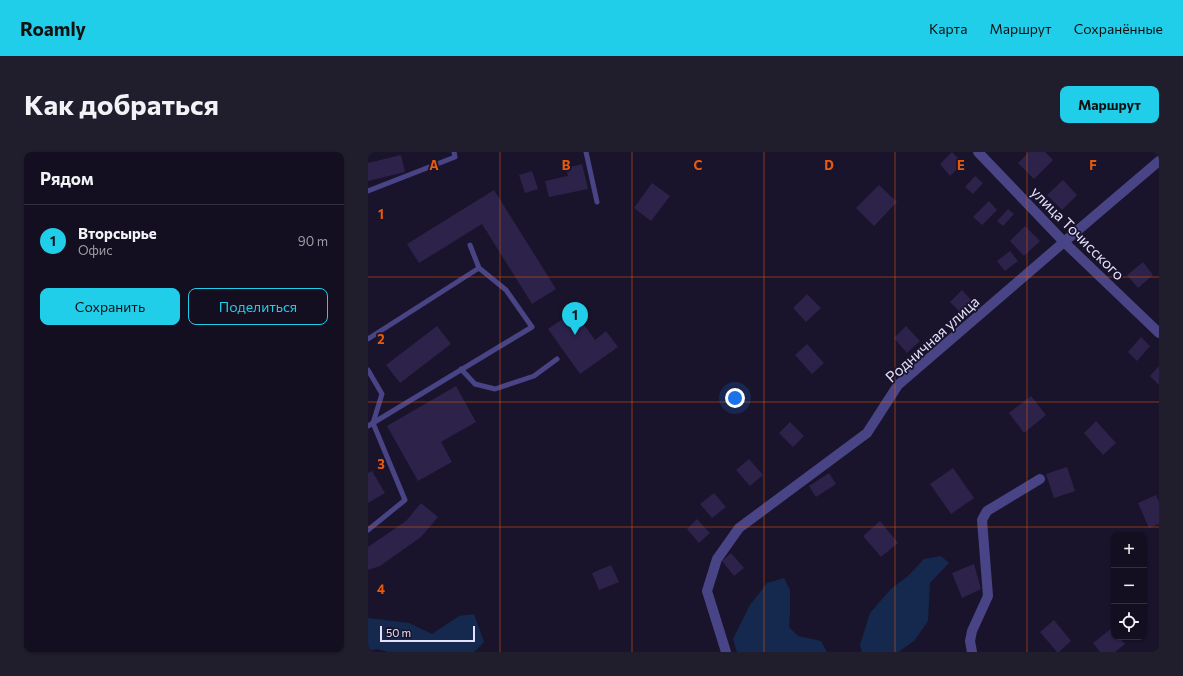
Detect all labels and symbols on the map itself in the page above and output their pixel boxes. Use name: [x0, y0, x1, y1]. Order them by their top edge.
text: A: [429, 157, 439, 173]
text: B: [562, 157, 571, 173]
text: C: [694, 157, 703, 173]
text: D: [824, 157, 834, 173]
text: E: [957, 157, 965, 173]
text: F: [1089, 157, 1097, 173]
street label: улица Точисского: [1028, 183, 1129, 284]
text: 1: [378, 206, 384, 222]
street label: Родничная улица: [881, 292, 983, 386]
pin: 1: [562, 302, 588, 335]
text: 2: [377, 331, 385, 347]
your location: [725, 388, 745, 408]
text: 3: [377, 456, 385, 472]
text: 4: [377, 581, 385, 597]
scale bar: [380, 624, 475, 643]

